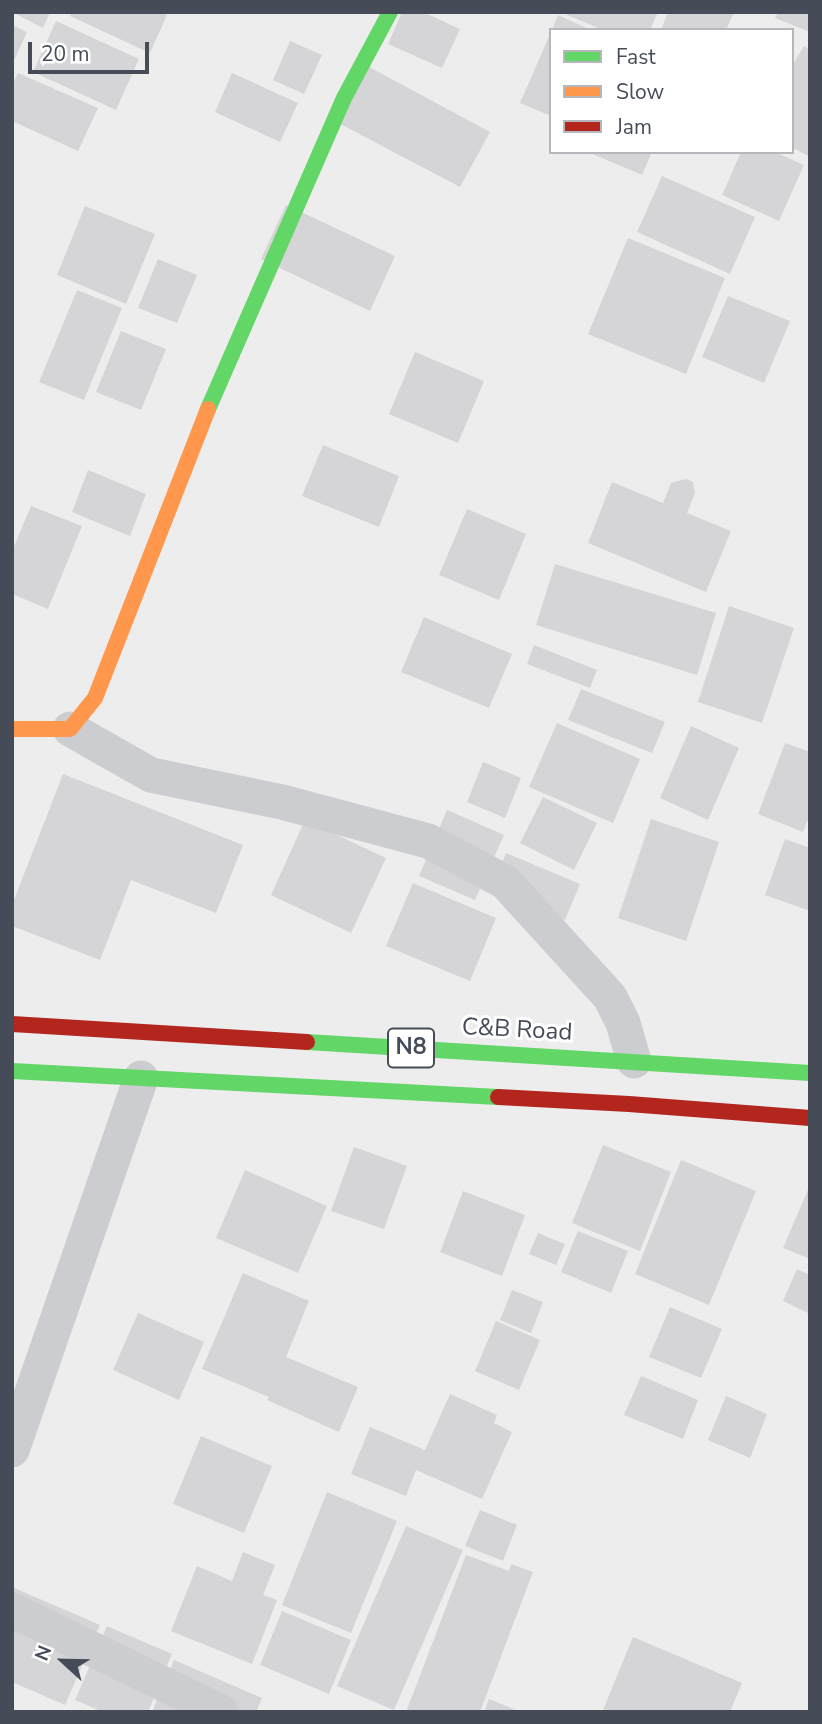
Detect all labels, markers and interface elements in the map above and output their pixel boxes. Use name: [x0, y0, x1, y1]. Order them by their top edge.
scale bar: [32, 28, 152, 72]
legend: [549, 28, 794, 154]
text: 20 m: [41, 40, 90, 68]
text: Fast: [616, 43, 656, 71]
text: Slow: [616, 78, 664, 106]
text: Jam: [616, 113, 652, 141]
street label: C&B Road: [461, 1014, 573, 1048]
road number: N8: [388, 1028, 434, 1068]
north arrow: [28, 1626, 98, 1696]
text: N: [29, 1642, 58, 1665]

